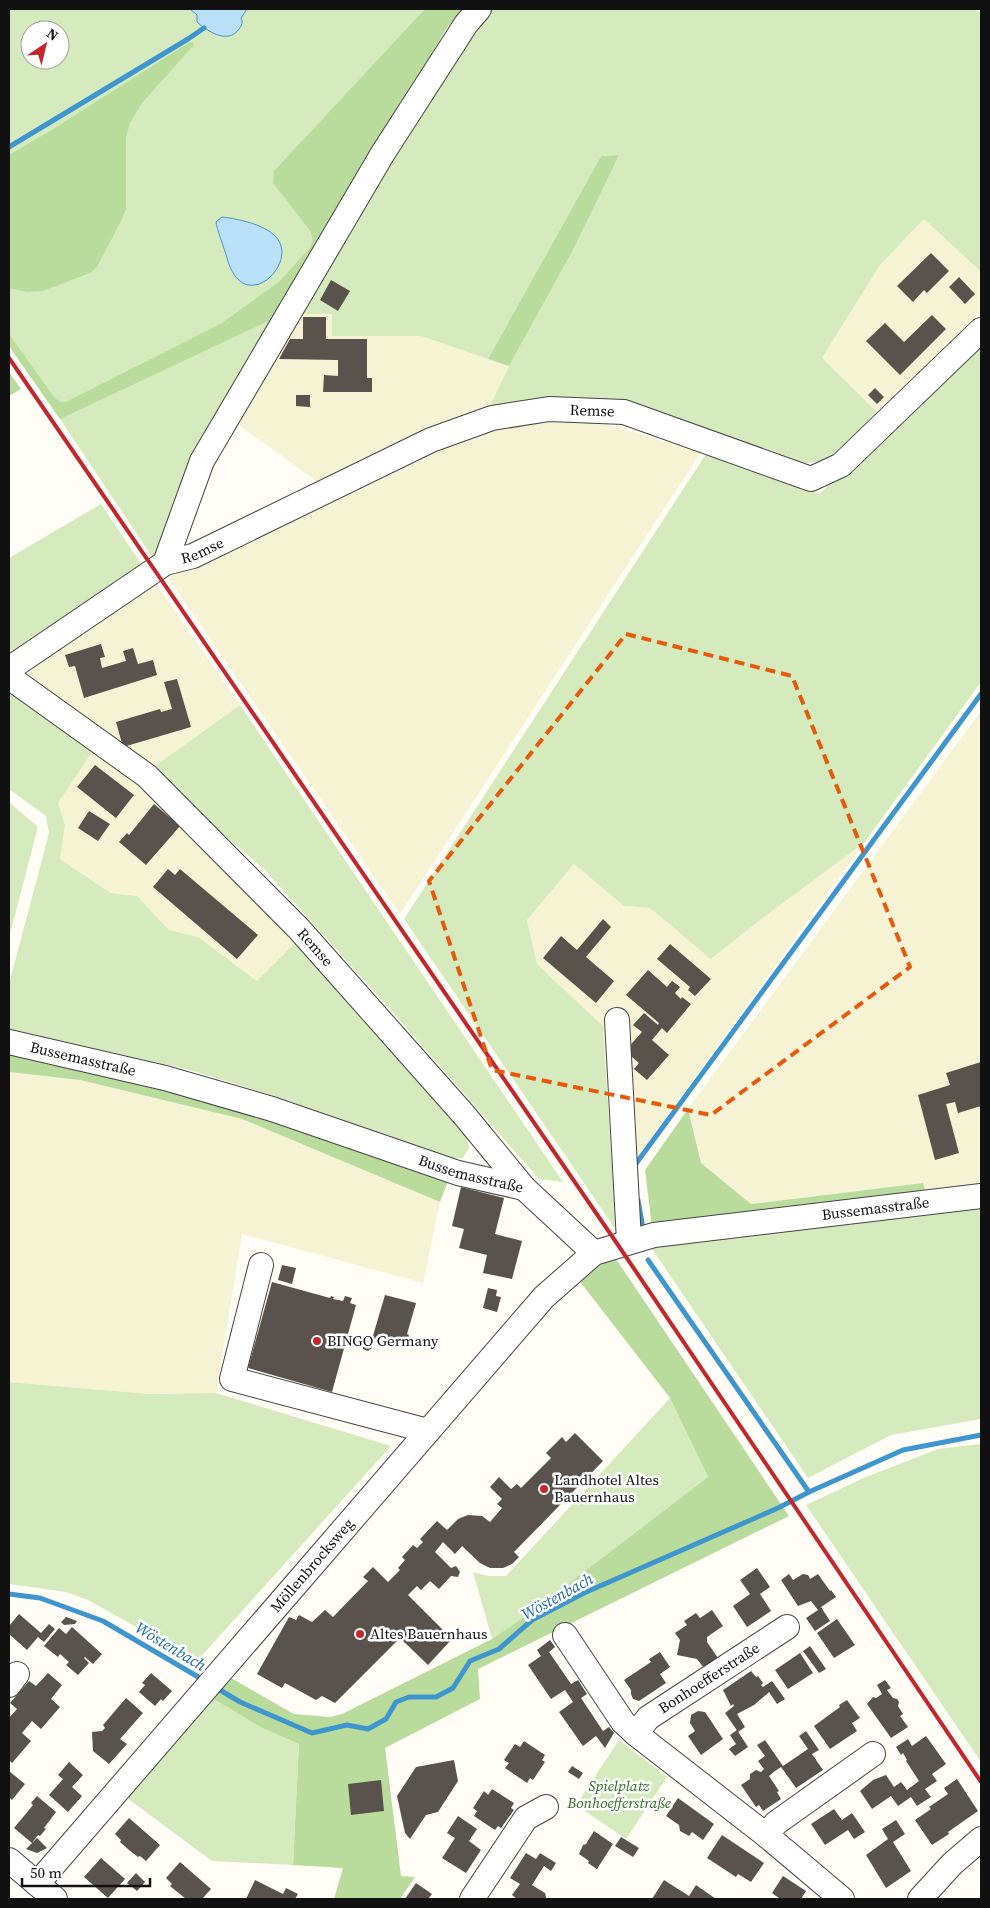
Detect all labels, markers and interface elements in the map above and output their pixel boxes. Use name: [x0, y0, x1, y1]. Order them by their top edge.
north arrow: [20, 20, 70, 70]
text: N: [43, 23, 62, 45]
street label: Remse: [569, 399, 615, 422]
street label: Remse: [179, 531, 227, 569]
street label: Remse: [293, 923, 339, 971]
street label: Bussemasstraße: [28, 1036, 138, 1081]
street label: Bussemasstraße: [416, 1149, 526, 1198]
street label: Bussemasstraße: [821, 1191, 931, 1225]
place label: BINGO Germany: [327, 1330, 439, 1351]
marker: BINGO Germany: [311, 1335, 323, 1347]
place label: Landhotel Altes Bauernhaus: [554, 1469, 659, 1507]
marker: Landhotel Altes Bauernhaus: [538, 1483, 550, 1495]
street label: Möllenbrocksweg: [265, 1513, 359, 1617]
water label: Wöstenbach: [517, 1567, 597, 1625]
water label: Wöstenbach: [131, 1616, 211, 1676]
place label: Altes Bauernhaus: [370, 1623, 488, 1644]
marker: Altes Bauernhaus: [354, 1628, 366, 1640]
street label: Bonhoefferstraße: [654, 1637, 764, 1718]
park label: Spielplatz Bonhoefferstraße: [566, 1775, 671, 1813]
scale bar: [22, 1856, 150, 1888]
text: 50 m: [30, 1862, 62, 1883]

